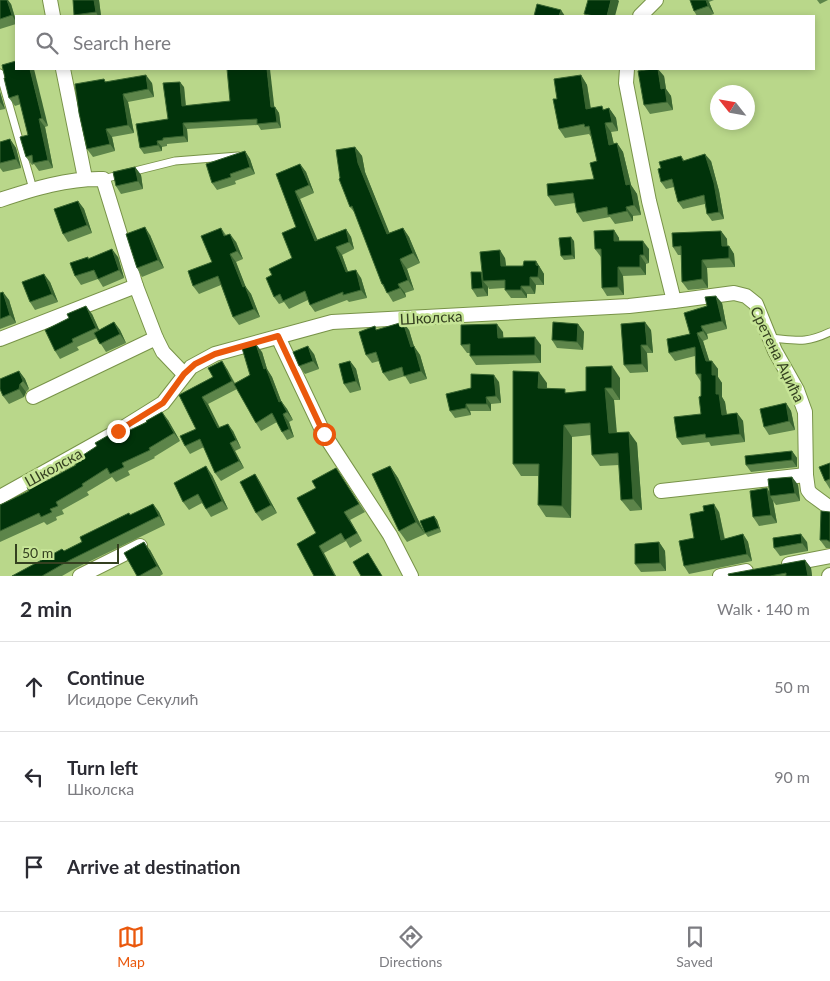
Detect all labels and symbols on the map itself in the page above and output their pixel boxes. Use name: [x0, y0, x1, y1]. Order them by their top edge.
north arrow: [710, 85, 755, 130]
street label: Сретена Аџића: [747, 303, 809, 405]
street label: Школска: [399, 306, 463, 328]
route end: [107, 420, 130, 443]
route start: [313, 423, 336, 446]
street label: Школска: [21, 444, 85, 490]
scale bar: [15, 541, 119, 564]

